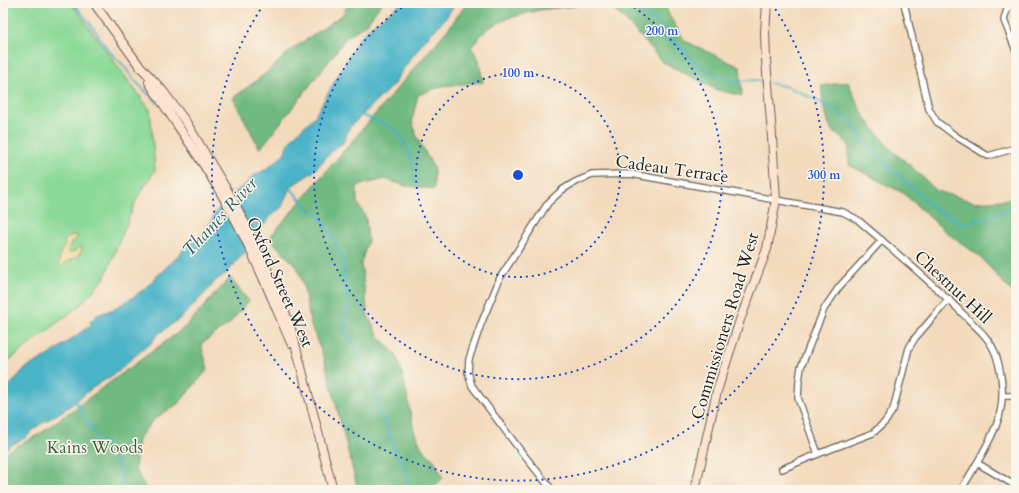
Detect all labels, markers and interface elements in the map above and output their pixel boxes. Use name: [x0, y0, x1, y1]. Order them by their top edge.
text: 200 m: [646, 23, 679, 39]
text: 100 m: [502, 65, 535, 81]
street label: Cadeau Terrace: [614, 150, 730, 188]
text: 300 m: [808, 167, 841, 183]
centre of rings: [511, 168, 525, 182]
water label: Thames River: [177, 171, 264, 262]
street label: Oxford Street West: [241, 213, 319, 351]
street label: Commissioners Road West: [686, 229, 765, 422]
street label: Chestnut Hill: [909, 245, 997, 329]
park label: Kains Woods: [47, 436, 144, 459]

